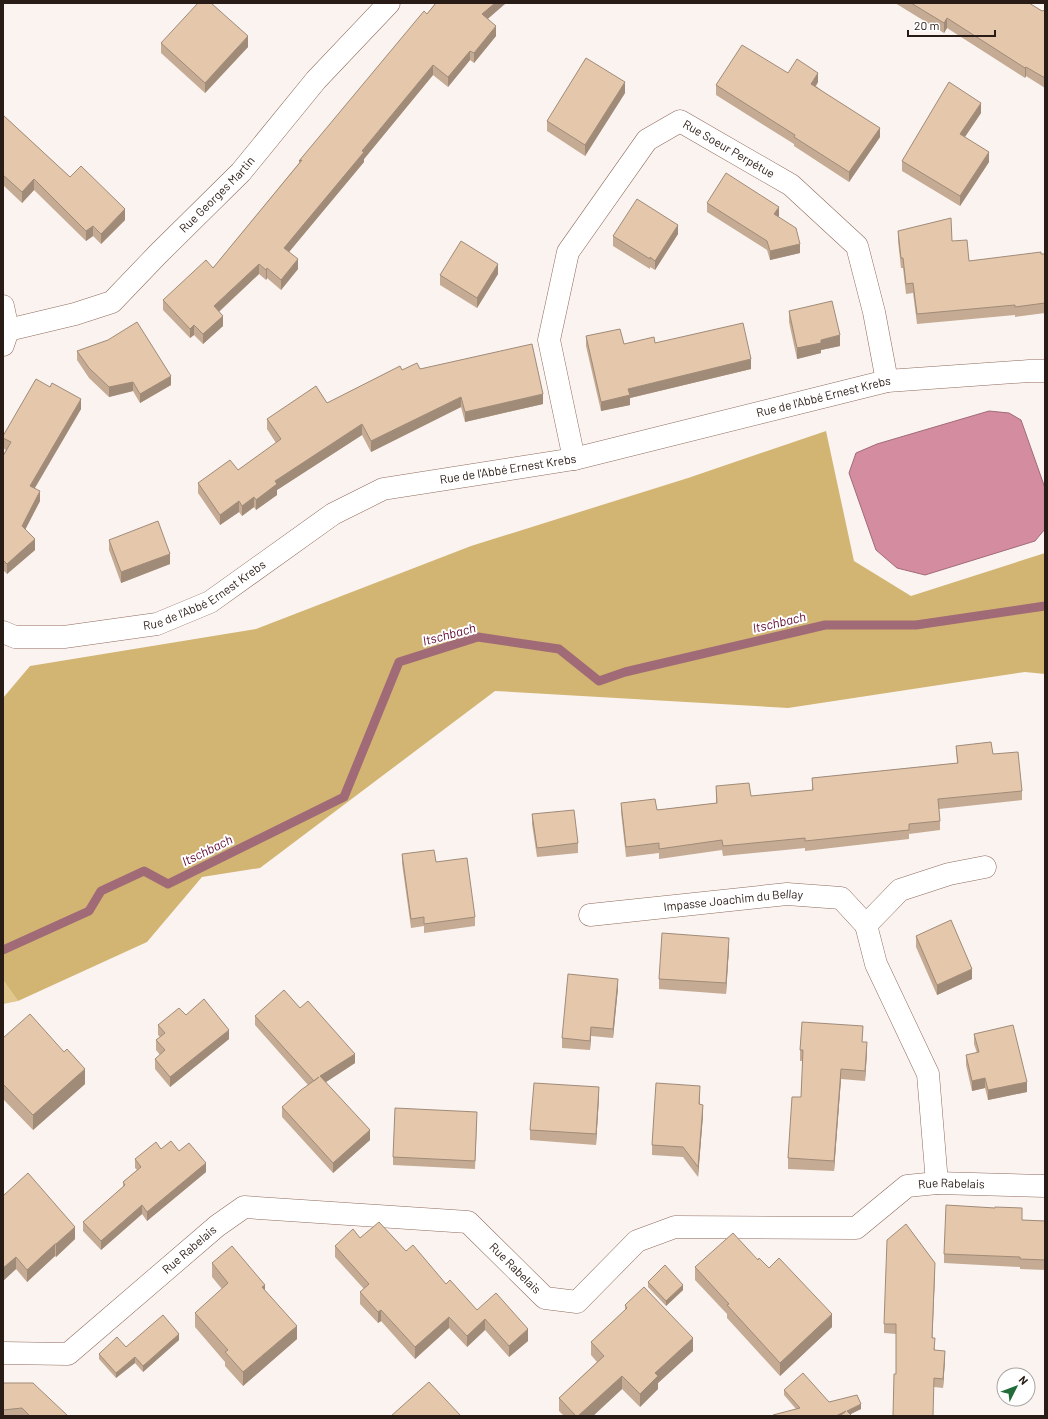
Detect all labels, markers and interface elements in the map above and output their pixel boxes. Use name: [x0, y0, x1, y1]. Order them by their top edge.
scale bar: [908, 12, 995, 38]
text: 20 m: [914, 18, 940, 32]
street label: Rue Soeur Perpétue: [681, 116, 778, 180]
street label: Rue Georges Martin: [176, 153, 257, 235]
street label: Rue de l'Abbé Ernest Krebs: [755, 373, 891, 419]
street label: Rue de l'Abbé Ernest Krebs: [439, 451, 577, 486]
street label: Rue de l'Abbé Ernest Krebs: [142, 557, 268, 632]
water label: Itschbach: [751, 608, 807, 636]
water label: Itschbach: [421, 619, 478, 649]
water label: Itschbach: [179, 831, 235, 869]
street label: Impasse Joachim du Bellay: [663, 886, 804, 913]
street label: Rue Rabelais: [917, 1175, 985, 1191]
street label: Rue Rabelais: [159, 1222, 219, 1276]
street label: Rue Rabelais: [487, 1239, 545, 1296]
north arrow: [996, 1367, 1036, 1407]
text: N: [1017, 1373, 1031, 1387]

